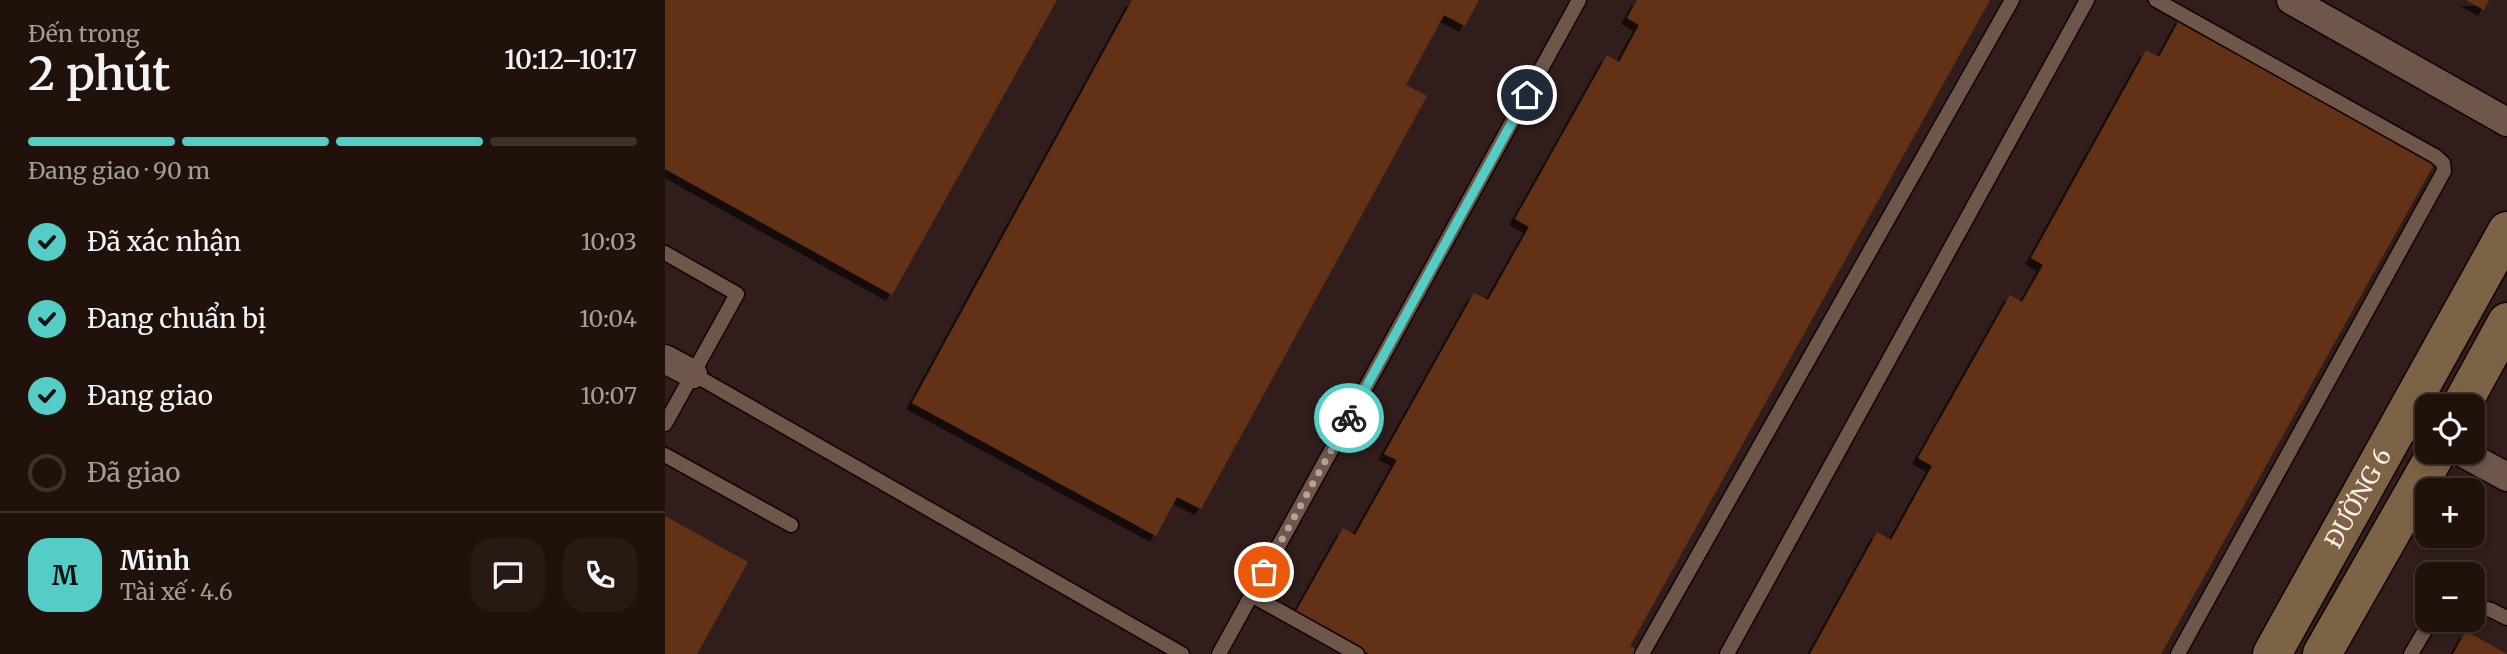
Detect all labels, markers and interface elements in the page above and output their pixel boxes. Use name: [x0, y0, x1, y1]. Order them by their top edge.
text: Đến trong: [28, 19, 140, 48]
text: 10:12–10:17: [504, 43, 637, 76]
text: 2 phút: [28, 45, 170, 103]
pin: [1497, 65, 1557, 125]
icon: home: [1508, 76, 1546, 114]
text: Đang giao · 90 m: [28, 156, 210, 185]
icon: check: [28, 223, 66, 261]
text: Đã xác nhận: [87, 225, 241, 258]
text: 10:03: [581, 227, 637, 256]
icon: check: [28, 300, 66, 338]
text: Đang chuẩn bị: [87, 302, 266, 335]
text: 10:04: [579, 304, 637, 333]
icon: check: [28, 377, 66, 415]
text: Đang giao: [87, 379, 213, 412]
text: 10:07: [581, 381, 637, 410]
courier: [1314, 383, 1384, 453]
map controls: [2415, 394, 2485, 632]
button: locate: [2415, 394, 2485, 464]
icon: bike: [1330, 399, 1368, 437]
street label: ĐƯỜNG 6: [2318, 443, 2398, 554]
text: Đã giao: [87, 456, 180, 489]
button: +: [2415, 478, 2485, 548]
button: chat: [471, 538, 545, 612]
button: phone: [563, 538, 637, 612]
pin: [1234, 542, 1294, 602]
text: Minh: [120, 544, 190, 577]
icon: bag: [1245, 553, 1283, 591]
text: M: [52, 559, 78, 592]
button: −: [2415, 562, 2485, 632]
text: Tài xế · 4.6: [120, 577, 233, 606]

